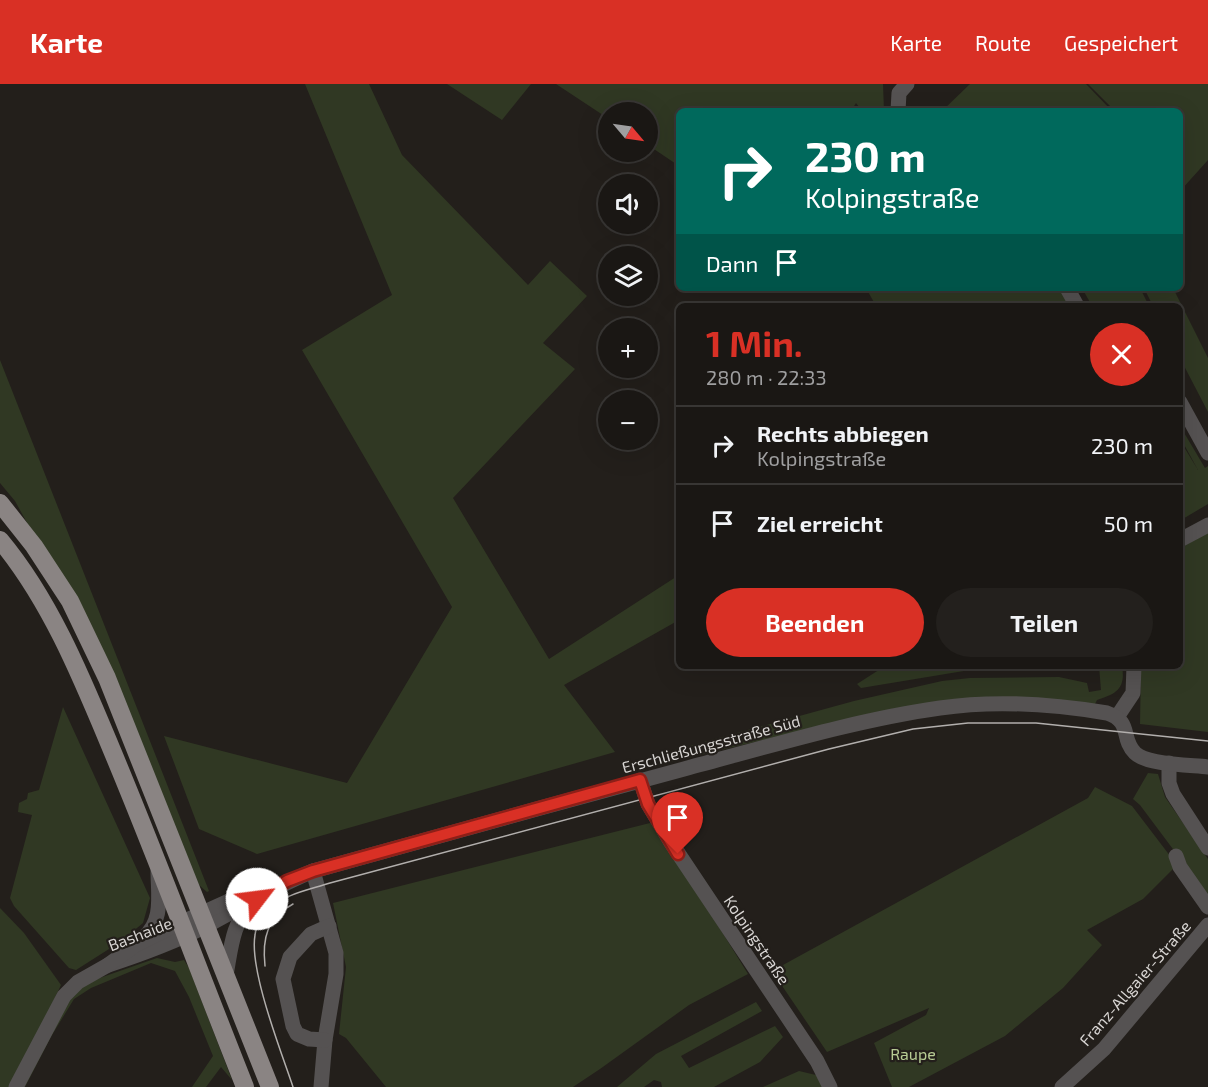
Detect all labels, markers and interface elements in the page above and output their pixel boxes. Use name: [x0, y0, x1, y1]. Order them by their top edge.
text: Karte: [30, 25, 103, 59]
text: Karte: [890, 30, 942, 55]
text: Route: [975, 30, 1031, 55]
text: Gespeichert: [1064, 30, 1178, 55]
north arrow: [598, 102, 658, 162]
map controls: [598, 102, 658, 450]
text: 230 m: [805, 130, 926, 180]
icon: right: [706, 132, 784, 210]
button: sound: [598, 174, 658, 234]
text: Kolpingstraße: [805, 181, 979, 213]
button: layers: [598, 246, 658, 306]
icon: arrive: [770, 246, 803, 279]
text: Dann: [706, 250, 758, 276]
button: +: [598, 318, 658, 378]
text: 1 Min.: [706, 321, 803, 364]
button: close: [1090, 323, 1153, 386]
text: 280 m · 22:33: [706, 365, 827, 389]
button: −: [598, 390, 658, 450]
text: Rechts abbiegen: [757, 420, 929, 446]
icon: right: [706, 429, 739, 462]
text: 230 m: [1091, 432, 1153, 458]
text: Kolpingstraße: [757, 446, 886, 470]
icon: arrive: [706, 507, 739, 540]
text: Ziel erreicht: [757, 510, 883, 536]
text: 50 m: [1104, 510, 1153, 536]
button: Beenden: [706, 588, 924, 657]
button: Teilen: [936, 588, 1153, 657]
street label: Erschließungsstraße Süd: [620, 711, 802, 776]
pin: [652, 792, 703, 854]
icon: arrive: [661, 801, 694, 834]
position arrow: [225, 867, 289, 931]
street label: Kolpingstraße: [721, 892, 794, 988]
street label: Bashaide: [105, 913, 174, 954]
street label: Franz-Allgaier-Straße: [1075, 916, 1194, 1049]
park label: Raupe: [890, 1044, 936, 1063]

